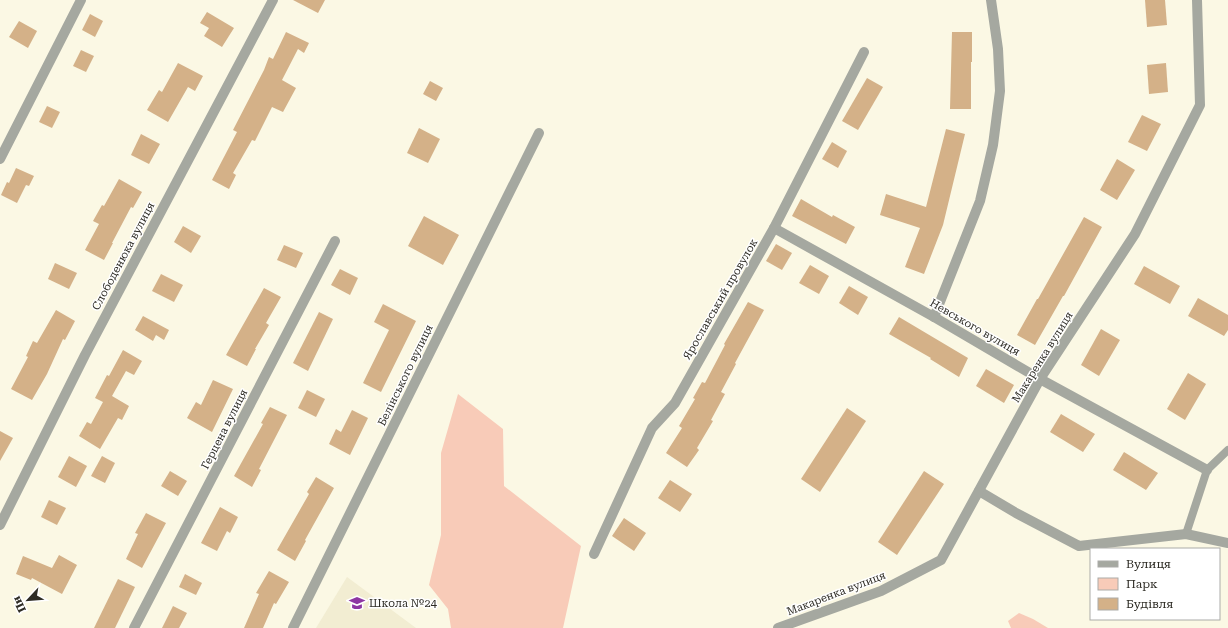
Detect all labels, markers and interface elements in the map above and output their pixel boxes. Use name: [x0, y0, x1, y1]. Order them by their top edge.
street label: Слободенюка вулиця: [89, 200, 157, 312]
street label: Ярославський провулок: [680, 236, 760, 362]
street label: Невського вулиця: [927, 296, 1022, 359]
street label: Макаренка вулиця: [1009, 309, 1076, 405]
street label: Белінського вулиця: [375, 322, 436, 428]
street label: Герцена вулиця: [199, 387, 250, 471]
legend: [1090, 548, 1220, 620]
text: Вулиця: [1126, 557, 1171, 571]
street label: Макаренка вулиця: [785, 569, 887, 618]
text: Парк: [1126, 577, 1158, 591]
north arrow: [8, 580, 48, 620]
text: Пн: [10, 593, 29, 614]
school or university icon: Школа №24: [348, 594, 366, 612]
place label: Школа №24: [369, 597, 438, 610]
text: Будівля: [1126, 597, 1173, 611]

